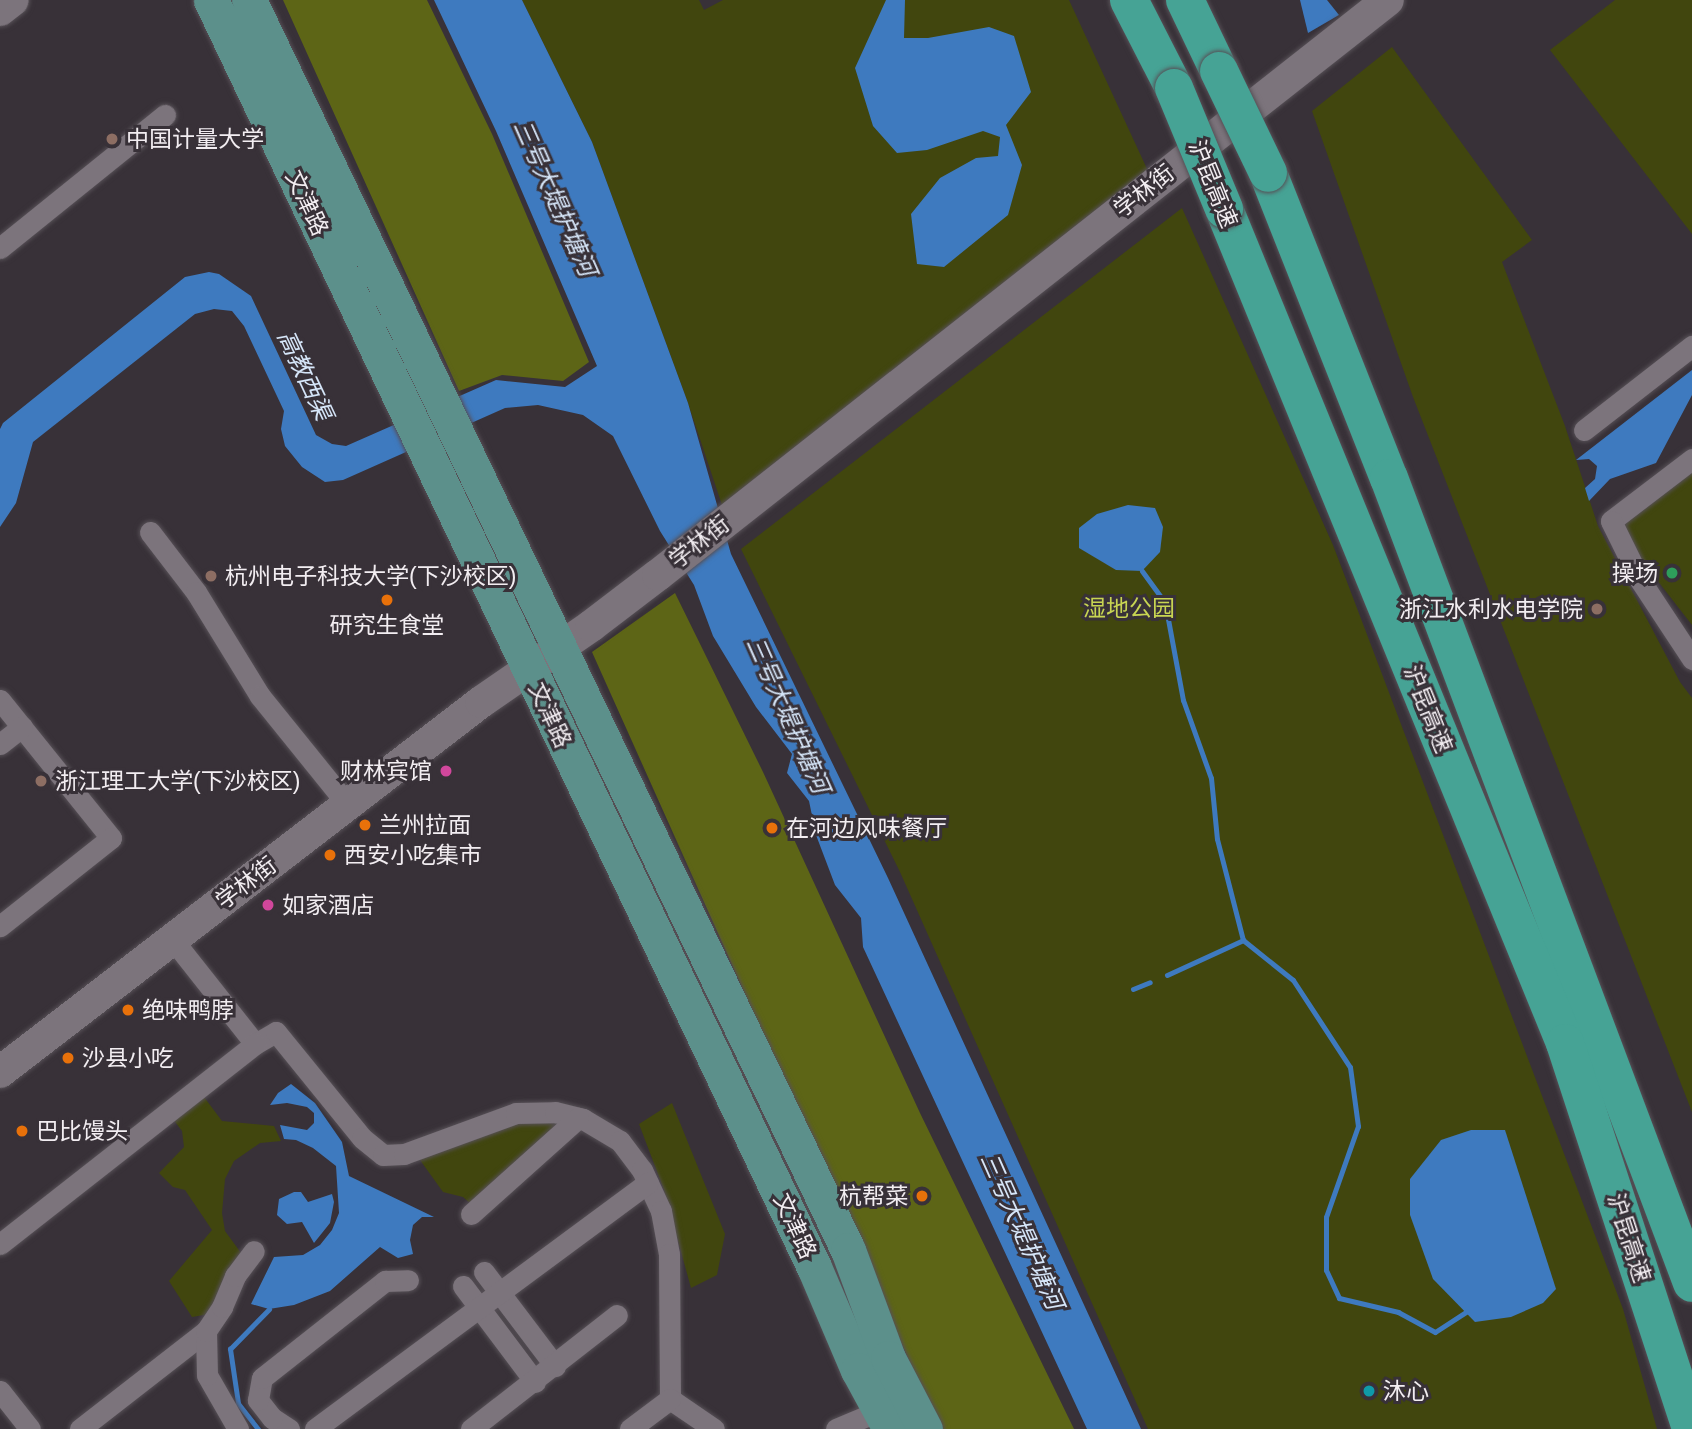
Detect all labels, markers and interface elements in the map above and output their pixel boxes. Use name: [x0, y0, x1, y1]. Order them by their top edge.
water label: 三号大堤护塘河: [508, 115, 602, 281]
place label: 中国计量大学: [126, 125, 264, 153]
marker: 中国计量大学: [104, 131, 120, 147]
street label: 沪昆高速: [1183, 136, 1243, 232]
street label: 学林街: [1108, 159, 1180, 223]
street label: 文津路: [280, 166, 334, 240]
water label: 高教西渠: [272, 325, 338, 425]
street label: 学林街: [663, 510, 735, 574]
place label: 操场: [1612, 559, 1658, 587]
place label: 杭州电子科技大学(下沙校区): [225, 562, 516, 590]
marker: 操场: [1664, 565, 1680, 581]
marker: 杭州电子科技大学(下沙校区): [203, 568, 219, 584]
marker: 研究生食堂: [379, 592, 395, 608]
park label: 湿地公园: [1083, 594, 1175, 622]
place label: 浙江水利水电学院: [1399, 595, 1583, 623]
marker: 浙江水利水电学院: [1589, 601, 1605, 617]
place label: 研究生食堂: [330, 611, 444, 639]
water label: 三号大堤护塘河: [741, 632, 835, 798]
street label: 沪昆高速: [1398, 661, 1458, 757]
street label: 文津路: [523, 678, 577, 752]
place label: 财林宾馆: [340, 757, 432, 785]
marker: 财林宾馆: [438, 763, 454, 779]
place label: 浙江理工大学(下沙校区): [55, 767, 300, 795]
marker: 浙江理工大学(下沙校区): [33, 773, 49, 789]
place label: 兰州拉面: [379, 811, 471, 839]
place label: 在河边风味餐厅: [786, 814, 947, 842]
marker: 兰州拉面: [357, 817, 373, 833]
marker: 在河边风味餐厅: [764, 820, 780, 836]
place label: 西安小吃集市: [344, 841, 482, 869]
marker: 西安小吃集市: [322, 847, 338, 863]
street label: 学林街: [210, 851, 282, 915]
place label: 如家酒店: [282, 891, 374, 919]
marker: 如家酒店: [260, 897, 276, 913]
place label: 绝味鸭脖: [142, 996, 234, 1024]
marker: 绝味鸭脖: [120, 1002, 136, 1018]
place label: 沙县小吃: [82, 1044, 174, 1072]
marker: 沙县小吃: [60, 1050, 76, 1066]
place label: 巴比馒头: [36, 1117, 128, 1145]
marker: 巴比馒头: [14, 1123, 30, 1139]
water label: 三号大堤护塘河: [975, 1148, 1069, 1314]
place label: 杭帮菜: [839, 1182, 908, 1210]
marker: 杭帮菜: [914, 1188, 930, 1204]
street label: 文津路: [768, 1189, 822, 1263]
street label: 沪昆高速: [1602, 1190, 1656, 1286]
place label: 沐心: [1383, 1377, 1429, 1405]
marker: 沐心: [1361, 1383, 1377, 1399]

